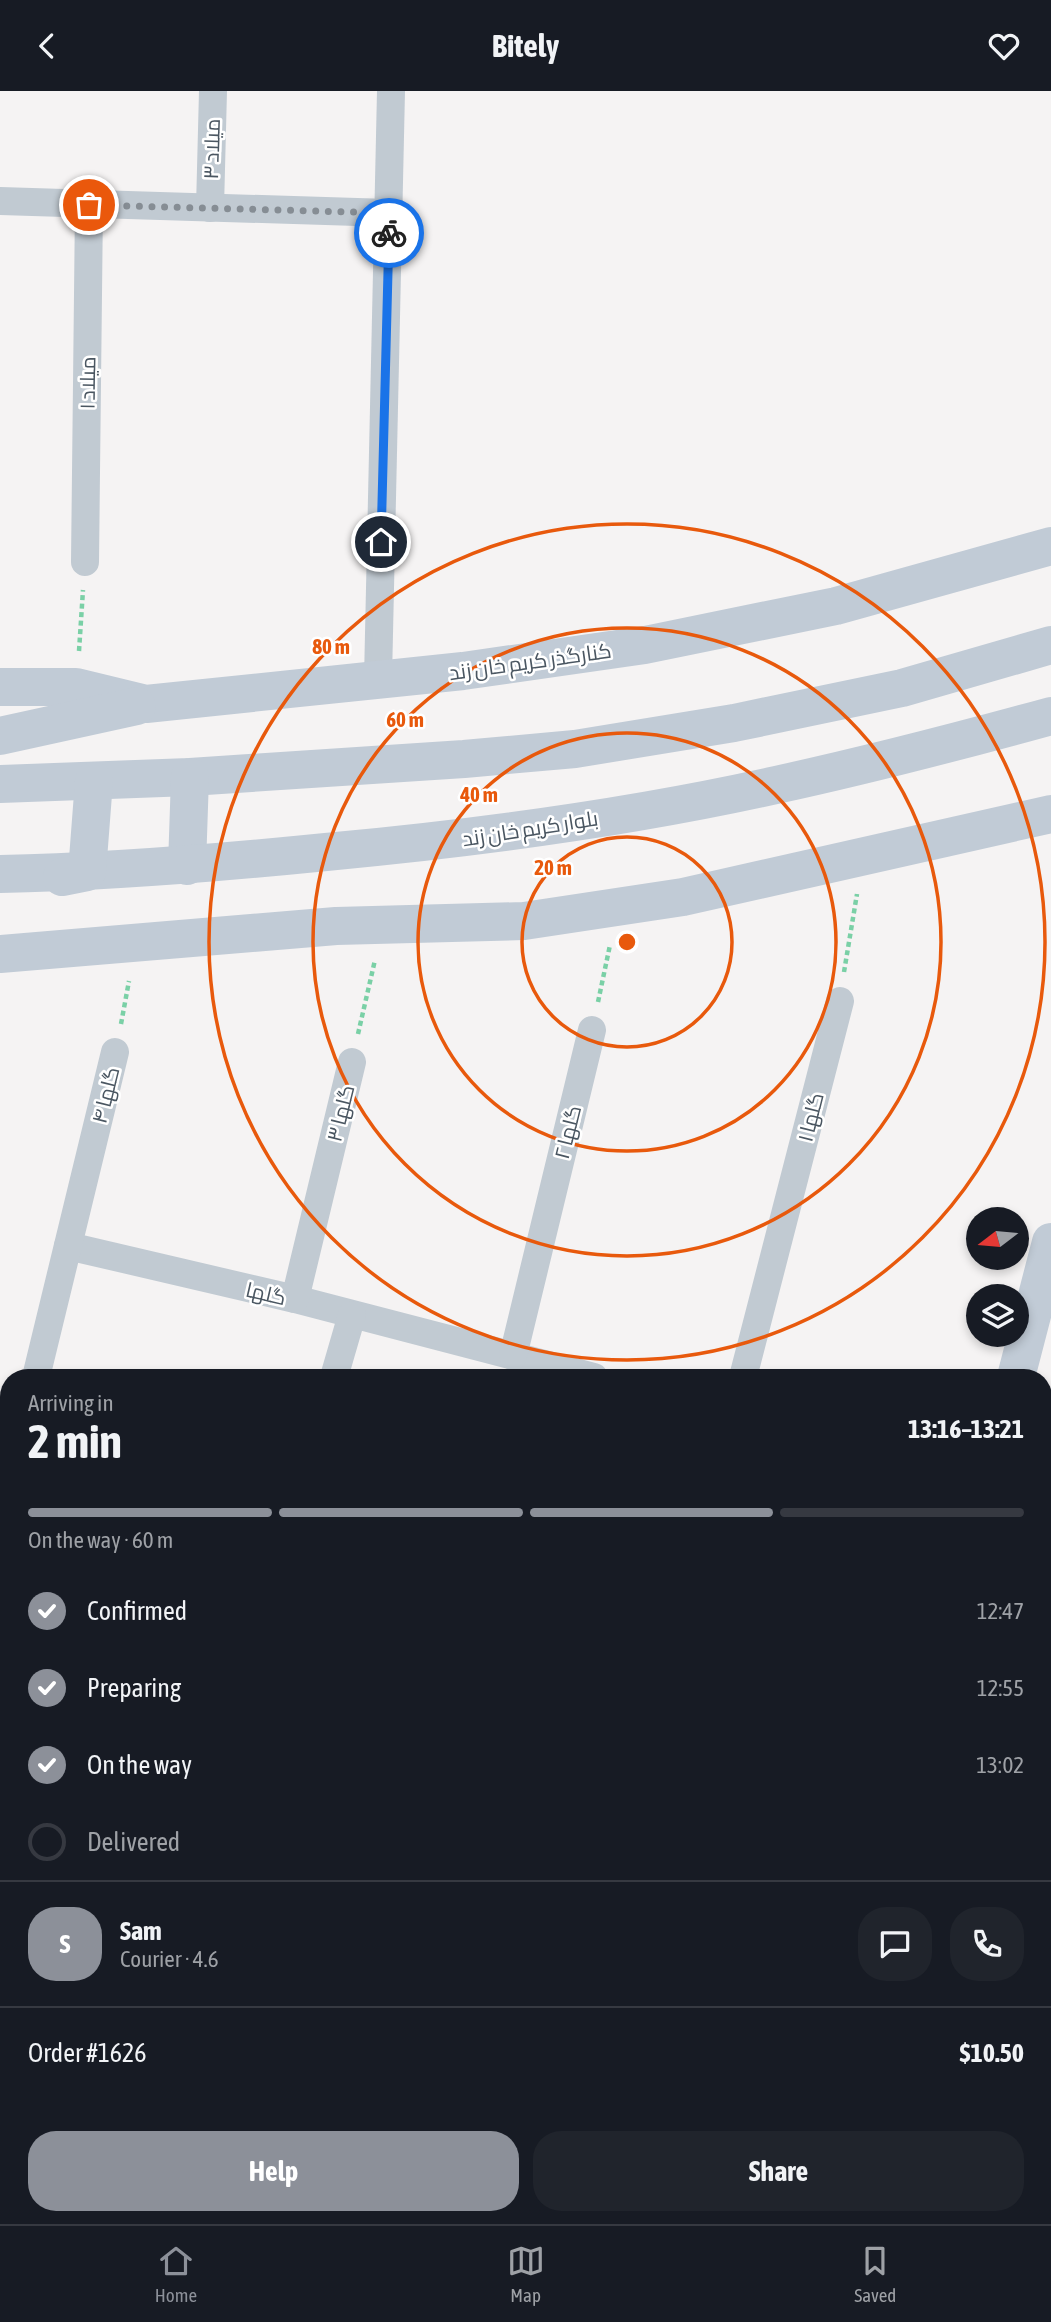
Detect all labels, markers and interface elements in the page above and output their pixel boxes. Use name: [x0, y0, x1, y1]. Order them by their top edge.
icon: back: [28, 27, 66, 65]
text: Bitely: [492, 27, 559, 64]
icon: heart: [985, 27, 1023, 65]
street label: میلاد ۳: [198, 118, 224, 180]
pin: [59, 175, 119, 235]
icon: bag: [70, 186, 108, 224]
courier: [354, 198, 424, 268]
icon: bike: [370, 214, 408, 252]
street label: میلاد ۱: [75, 356, 99, 410]
pin: [351, 512, 411, 572]
icon: home: [362, 523, 400, 561]
text: 80 m: [312, 634, 350, 658]
street label: کنارگذر کریم خان زند: [447, 638, 613, 687]
text: 60 m: [386, 707, 424, 731]
text: 40 m: [459, 782, 498, 806]
street label: بلوار کریم خان زند: [460, 805, 600, 854]
text: 20 m: [534, 855, 572, 879]
centre of rings: [615, 930, 639, 954]
street label: گلها ۴: [86, 1064, 126, 1126]
street label: گلها ۳: [321, 1082, 361, 1144]
street label: گلها ۱: [792, 1090, 830, 1145]
street label: گلها ۲: [549, 1103, 587, 1162]
north arrow: [966, 1207, 1029, 1271]
map controls: [966, 1207, 1029, 1347]
street label: گلها: [243, 1277, 289, 1311]
button: layers: [966, 1284, 1029, 1347]
text: Arriving in: [28, 1390, 114, 1416]
text: 13:16–13:21: [908, 1414, 1024, 1444]
text: 2 min: [28, 1415, 122, 1468]
text: On the way · 60 m: [28, 1527, 173, 1553]
icon: check: [28, 1592, 66, 1630]
text: Confirmed: [87, 1596, 187, 1626]
text: 12:47: [977, 1598, 1024, 1624]
icon: check: [28, 1669, 66, 1707]
text: Preparing: [87, 1673, 181, 1703]
text: 12:55: [977, 1675, 1024, 1701]
icon: check: [28, 1746, 66, 1784]
text: On the way: [87, 1750, 192, 1780]
text: 13:02: [976, 1752, 1024, 1778]
text: Delivered: [87, 1827, 180, 1857]
button: chat: [858, 1907, 932, 1981]
button: phone: [950, 1907, 1024, 1981]
text: Sam: [120, 1916, 162, 1946]
text: S: [60, 1929, 70, 1959]
text: Courier · 4.6: [120, 1946, 219, 1972]
text: Order #1626: [28, 2038, 147, 2068]
text: $10.50: [960, 2038, 1024, 2068]
button: Help: [28, 2131, 519, 2211]
button: Share: [533, 2131, 1024, 2211]
tab: Home: [155, 2242, 197, 2306]
tab: Map: [507, 2242, 545, 2306]
tab: Saved: [854, 2242, 896, 2306]

